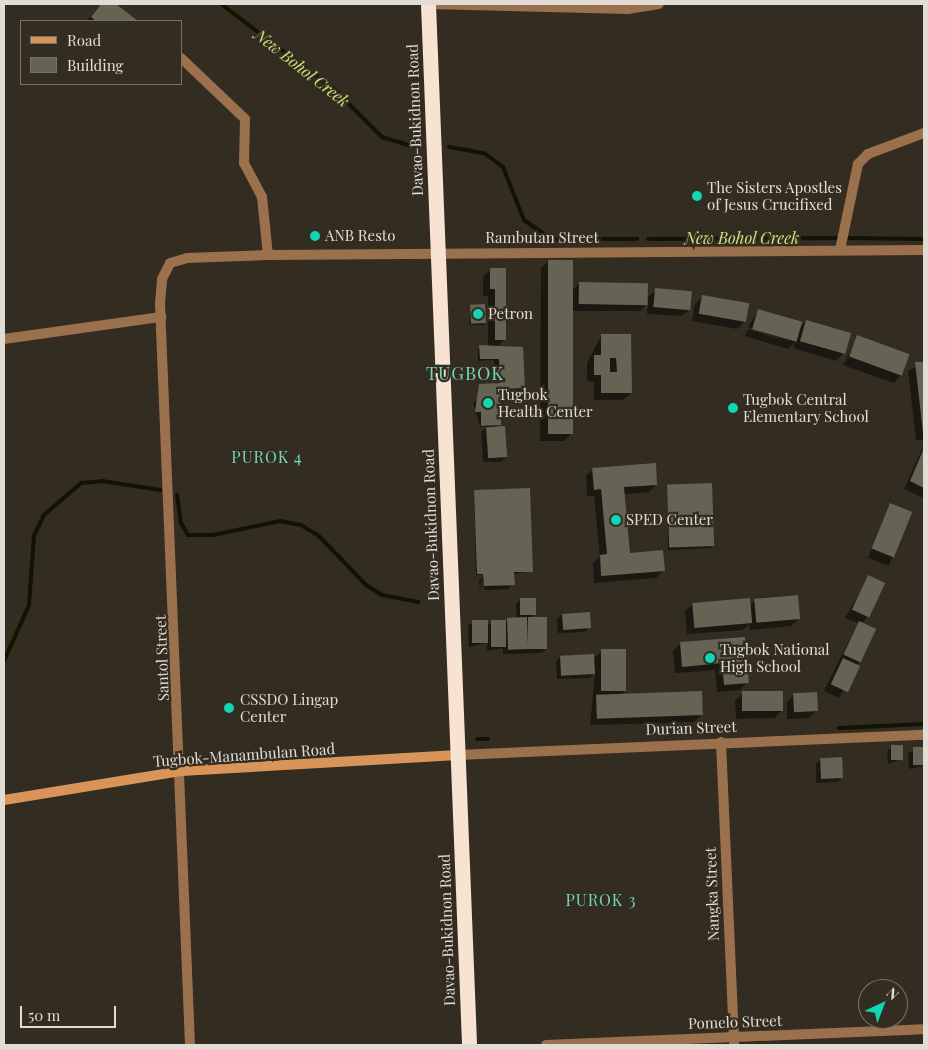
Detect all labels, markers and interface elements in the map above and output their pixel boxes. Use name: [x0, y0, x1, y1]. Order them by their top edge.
legend: [20, 20, 182, 85]
water label: New Bohol Creek: [251, 25, 353, 111]
text: Road: [67, 30, 101, 50]
street label: Davao-Bukidnon Road: [403, 44, 427, 196]
text: Building: [67, 55, 123, 75]
place label: The Sisters Apostles of Jesus Crucifixed: [707, 178, 842, 213]
marker: The Sisters Apostles of Jesus Crucifixed: [691, 190, 703, 202]
place label: ANB Resto: [325, 227, 395, 245]
water label: New Bohol Creek: [684, 228, 800, 248]
street label: Rambutan Street: [485, 229, 599, 247]
marker: ANB Resto: [309, 230, 321, 242]
place label: Petron: [488, 305, 533, 323]
marker: Petron: [472, 308, 484, 320]
district label: TUGBOK: [425, 362, 505, 384]
place label: Tugbok Health Center: [498, 385, 593, 420]
place label: Tugbok Central Elementary School: [743, 390, 869, 425]
marker: Tugbok Health Center: [482, 397, 494, 409]
marker: Tugbok Central Elementary School: [727, 402, 739, 414]
district label: PUROK 4: [230, 447, 304, 467]
street label: Davao-Bukidnon Road: [419, 449, 443, 601]
place label: SPED Center: [626, 511, 713, 529]
marker: SPED Center: [610, 514, 622, 526]
street label: Santol Street: [152, 615, 172, 701]
place label: Tugbok National High School: [720, 640, 830, 675]
marker: Tugbok National High School: [704, 652, 716, 664]
place label: CSSDO Lingap Center: [240, 690, 338, 725]
marker: CSSDO Lingap Center: [222, 701, 236, 715]
street label: Durian Street: [645, 717, 737, 739]
street label: Tugbok-Manambulan Road: [152, 740, 336, 770]
street label: Nangka Street: [701, 847, 723, 941]
street label: Davao-Bukidnon Road: [435, 854, 459, 1006]
district label: PUROK 3: [565, 890, 637, 910]
north arrow: [858, 979, 908, 1029]
text: N: [883, 983, 903, 1004]
scale bar: [22, 996, 119, 1028]
text: 50 m: [28, 1005, 60, 1025]
street label: Pomelo Street: [688, 1011, 782, 1033]

